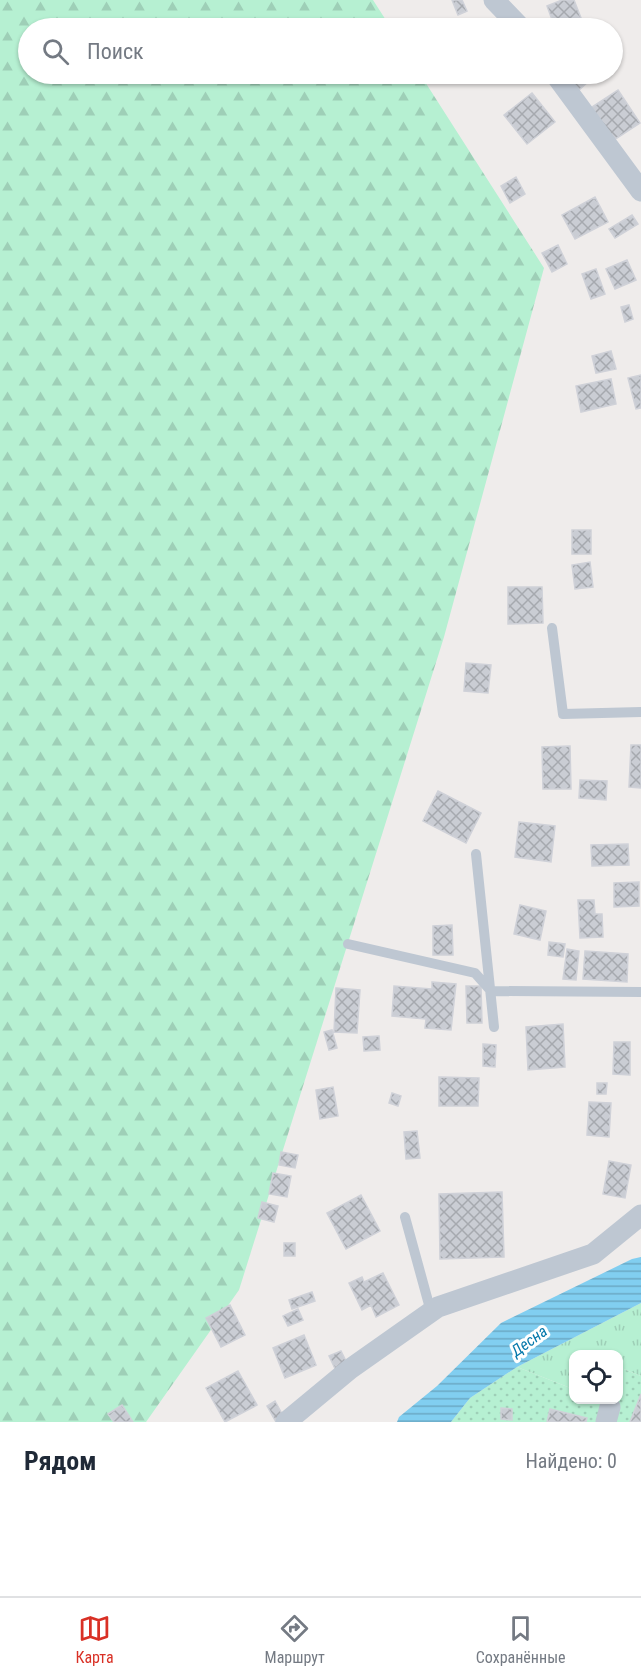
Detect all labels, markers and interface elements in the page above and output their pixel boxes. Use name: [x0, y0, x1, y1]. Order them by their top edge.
search box: [18, 18, 623, 84]
icon: search: [39, 35, 72, 68]
text: Поиск: [87, 39, 144, 64]
water label: Десна: [506, 1322, 551, 1361]
map controls: [569, 1350, 623, 1404]
button: locate: [569, 1350, 623, 1404]
text: Рядом: [24, 1446, 96, 1476]
text: Найдено: 0: [525, 1449, 617, 1473]
tab: Карта: [75, 1612, 114, 1667]
tab: Маршрут: [265, 1612, 325, 1667]
tab: Сохранённые: [476, 1612, 566, 1667]

